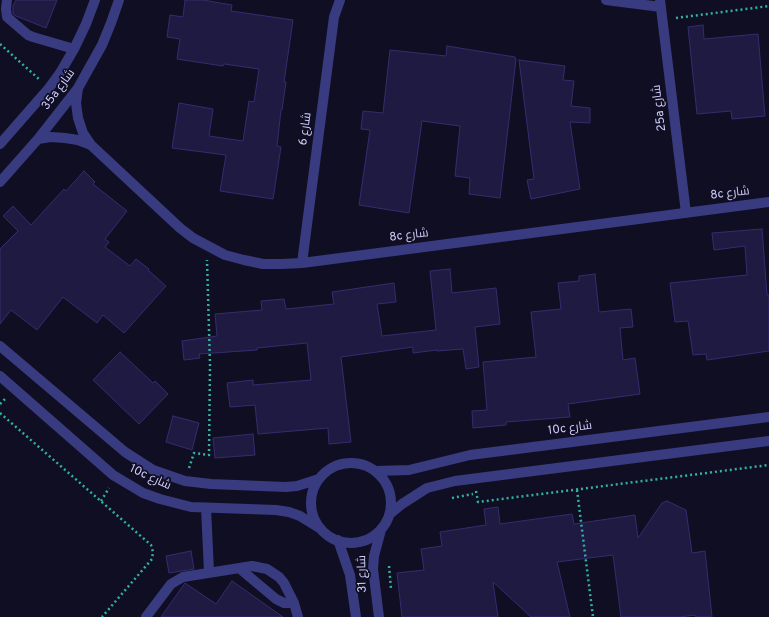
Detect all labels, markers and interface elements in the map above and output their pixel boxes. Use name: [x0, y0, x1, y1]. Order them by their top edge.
street label: 35a شارع: [39, 67, 79, 113]
street label: 25a شارع: [650, 84, 670, 132]
street label: شارع 6: [297, 112, 315, 146]
street label: 8c شارع: [710, 184, 750, 204]
street label: 8c شارع: [389, 226, 429, 246]
street label: 10c شارع: [547, 419, 593, 439]
street label: 10c شارع: [127, 462, 173, 494]
street label: شارع 31: [355, 555, 371, 593]

